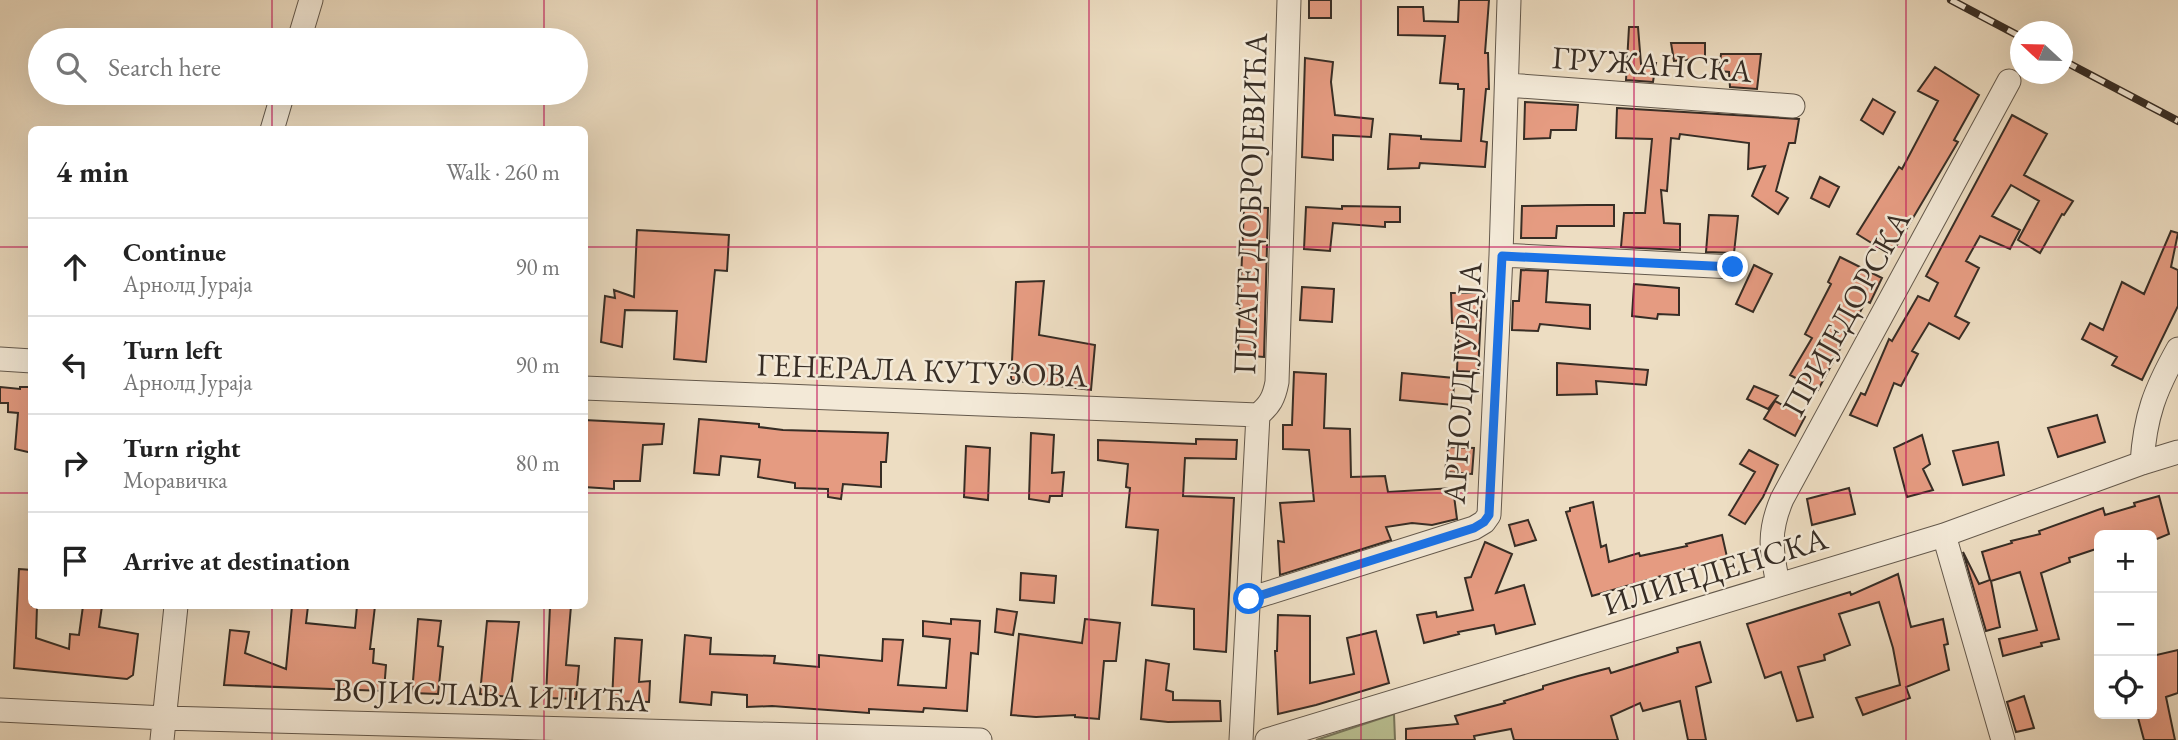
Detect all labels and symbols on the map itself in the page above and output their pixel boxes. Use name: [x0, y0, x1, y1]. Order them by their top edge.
north arrow: [2010, 21, 2073, 84]
street label: ПЛАТЕ ДОБРОЈЕВИЋА: [1223, 31, 1277, 376]
street label: ГРУЖАНСКА: [1551, 36, 1754, 92]
street label: ПРИЈЕДОРСКА: [1772, 202, 1920, 424]
route end: [1717, 251, 1748, 282]
street label: АРНОЛД ЈУРАЈА: [1433, 260, 1491, 506]
street label: ГЕНЕРАЛА КУТУЗОВА: [756, 343, 1089, 397]
street label: ИЛИНДЕНСКА: [1598, 517, 1833, 625]
route start: [1233, 583, 1264, 614]
street label: ВОЈИСЛАВА ИЛИЋА: [333, 669, 650, 722]

